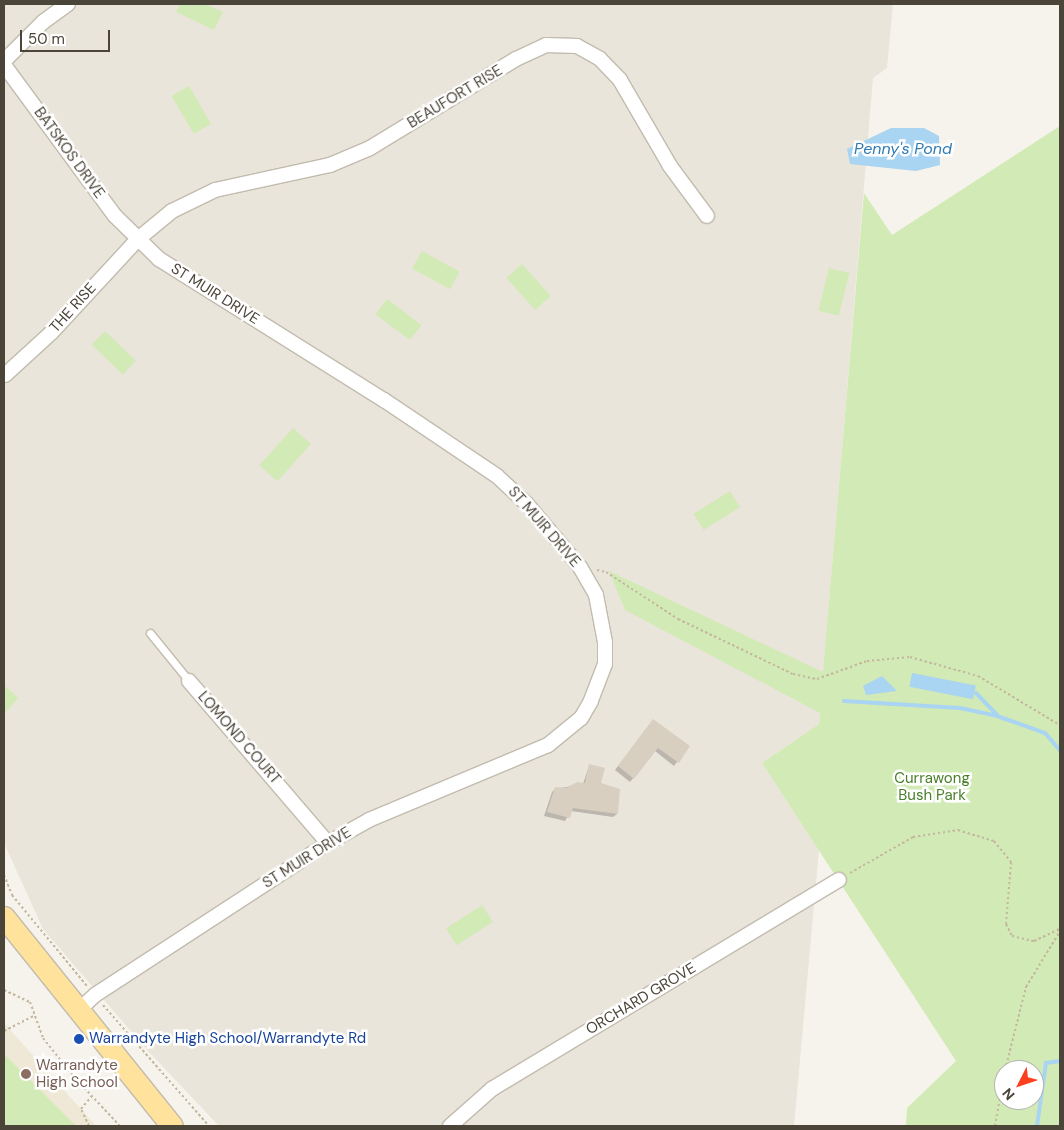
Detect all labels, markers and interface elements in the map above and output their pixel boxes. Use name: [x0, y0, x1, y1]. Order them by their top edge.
scale bar: [22, 20, 112, 52]
text: 50 m: [28, 29, 65, 49]
street label: BEAUFORT RISE: [404, 62, 506, 132]
street label: BATSKOS DRIVE: [30, 104, 108, 202]
water label: Penny's Pond: [854, 139, 952, 159]
street label: ST MUIR DRIVE: [167, 260, 263, 328]
street label: THE RISE: [46, 279, 100, 337]
street label: ST MUIR DRIVE: [504, 483, 584, 571]
street label: LOMOND COURT: [194, 688, 284, 788]
park label: Currawong Bush Park: [894, 769, 970, 804]
street label: ST MUIR DRIVE: [259, 824, 355, 892]
street label: ORCHARD GROVE: [583, 959, 699, 1039]
place label: Warrandyte High School/Warrandyte Rd: [89, 1030, 366, 1048]
marker: Warrandyte High School/Warrandyte Rd: [73, 1033, 85, 1045]
place label: Warrandyte High School: [36, 1056, 118, 1091]
north arrow: [994, 1060, 1044, 1110]
marker: Warrandyte High School: [20, 1068, 32, 1080]
text: N: [998, 1084, 1019, 1104]

